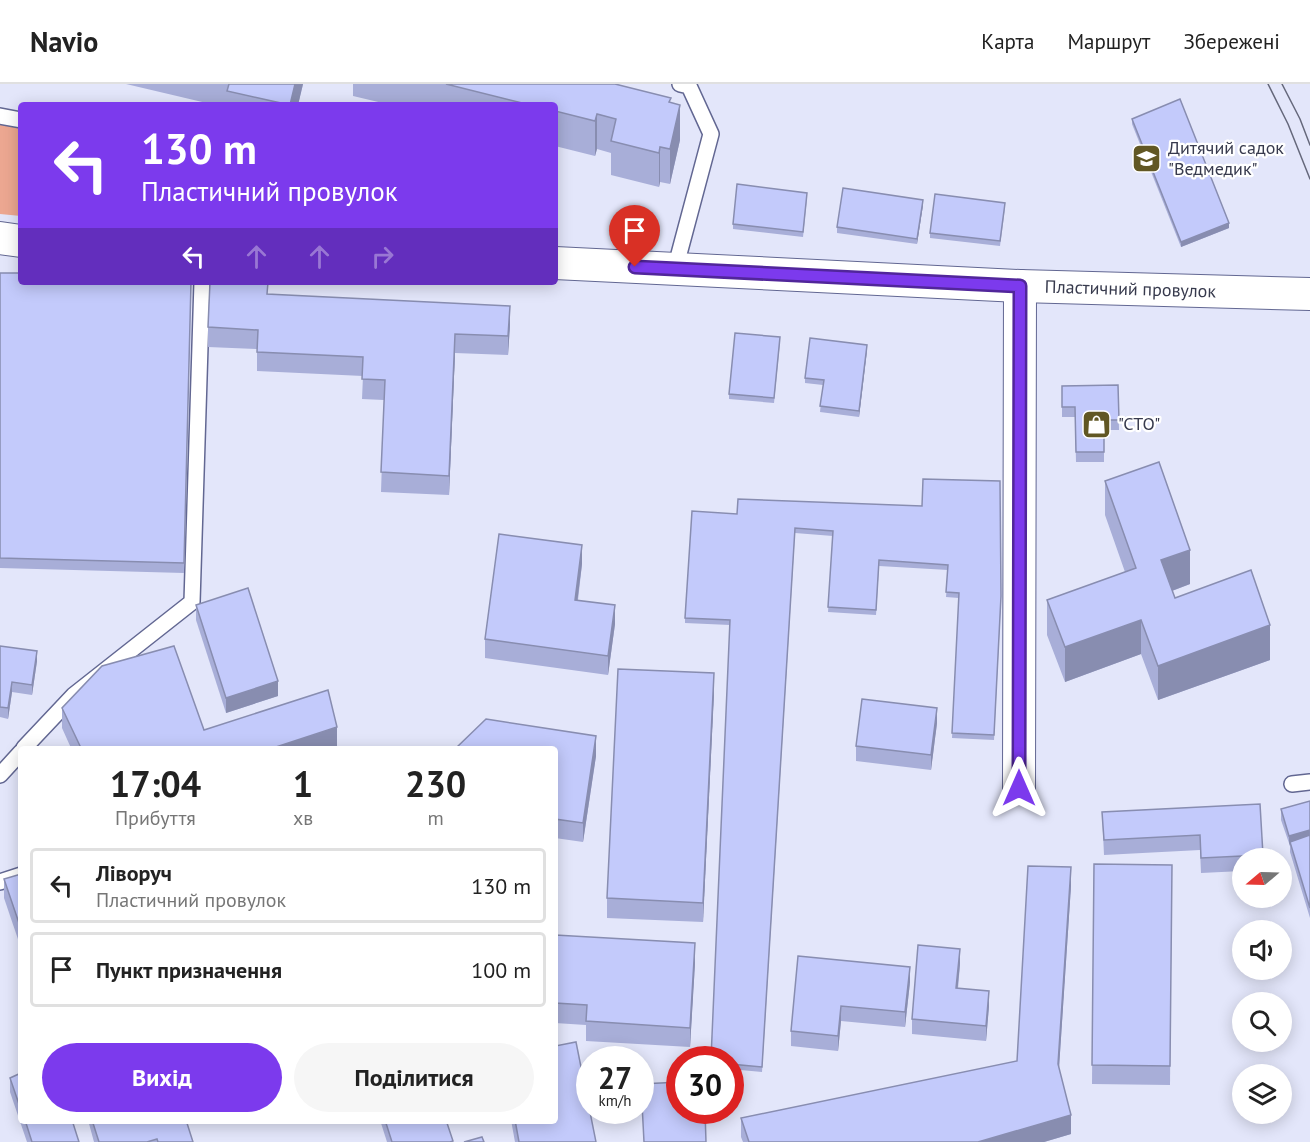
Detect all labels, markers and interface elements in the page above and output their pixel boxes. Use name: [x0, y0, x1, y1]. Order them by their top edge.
text: Navio: [30, 23, 98, 60]
text: Карта: [981, 28, 1034, 55]
text: Маршрут: [1067, 28, 1150, 55]
text: Збережені: [1183, 28, 1280, 55]
text: 130 m: [141, 121, 257, 176]
icon: left: [42, 126, 120, 204]
place label: Дитячий садок "Ведмедик": [1168, 136, 1284, 180]
school or university icon: Дитячий садок "Ведмедик": [1131, 142, 1163, 174]
text: Пластичний провулок: [141, 174, 398, 208]
pin: [609, 205, 660, 267]
icon: arrive: [618, 214, 651, 247]
icon: left: [177, 240, 210, 273]
icon: ahead: [240, 240, 273, 273]
icon: ahead: [303, 240, 336, 273]
icon: right: [366, 240, 399, 273]
street label: Пластичний провулок: [1044, 275, 1217, 302]
shop icon: "СТО": [1081, 408, 1113, 440]
place label: "СТО": [1118, 412, 1160, 435]
position arrow: [987, 756, 1051, 820]
text: 17:04: [110, 760, 201, 807]
text: 1: [293, 760, 313, 807]
text: 230: [405, 760, 466, 807]
text: Прибуття: [115, 805, 196, 831]
text: хв: [293, 805, 313, 831]
text: m: [427, 805, 444, 831]
north arrow: [1232, 848, 1292, 908]
map controls: [1232, 848, 1292, 1124]
text: Ліворуч: [96, 859, 172, 887]
icon: left: [45, 869, 78, 902]
text: 130 m: [471, 872, 531, 900]
text: Пластичний провулок: [96, 887, 286, 913]
button: sound: [1232, 920, 1292, 980]
icon: arrive: [45, 953, 78, 986]
text: Пункт призначення: [96, 956, 282, 984]
text: 100 m: [471, 956, 531, 984]
button: search: [1232, 992, 1292, 1052]
button: Вихід: [42, 1043, 282, 1112]
button: Поділитися: [294, 1043, 534, 1112]
speed limit sign: 30: [666, 1046, 744, 1124]
text: 27: [598, 1058, 632, 1097]
button: layers: [1232, 1064, 1292, 1124]
text: km/h: [599, 1091, 631, 1110]

